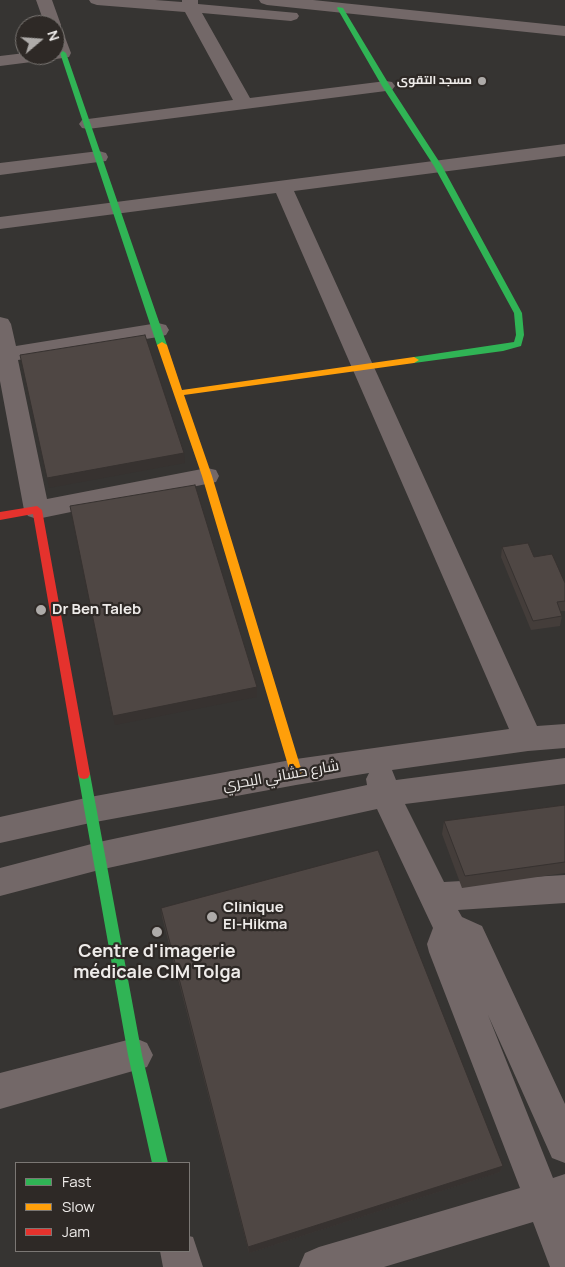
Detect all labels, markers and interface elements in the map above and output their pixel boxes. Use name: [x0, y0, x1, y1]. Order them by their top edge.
north arrow: [15, 15, 65, 65]
text: N: [43, 28, 64, 43]
place label: مسجد التقوى: [397, 74, 472, 88]
marker: مسجد التقوى: [476, 75, 488, 87]
place label: Dr Ben Taleb: [52, 601, 141, 619]
marker: Dr Ben Taleb: [34, 603, 48, 617]
street label: شارع حشاني البحري: [222, 757, 340, 795]
place label: Clinique El-Hikma: [223, 899, 288, 934]
marker: Clinique El-Hikma: [205, 910, 219, 924]
marker: Centre d'imagerie médicale CIM Tolga: [150, 925, 164, 939]
place label: Centre d'imagerie médicale CIM Tolga: [73, 941, 241, 984]
legend: [15, 1162, 190, 1252]
text: Fast: [62, 1171, 91, 1192]
text: Slow: [62, 1196, 95, 1217]
text: Jam: [62, 1221, 90, 1242]

